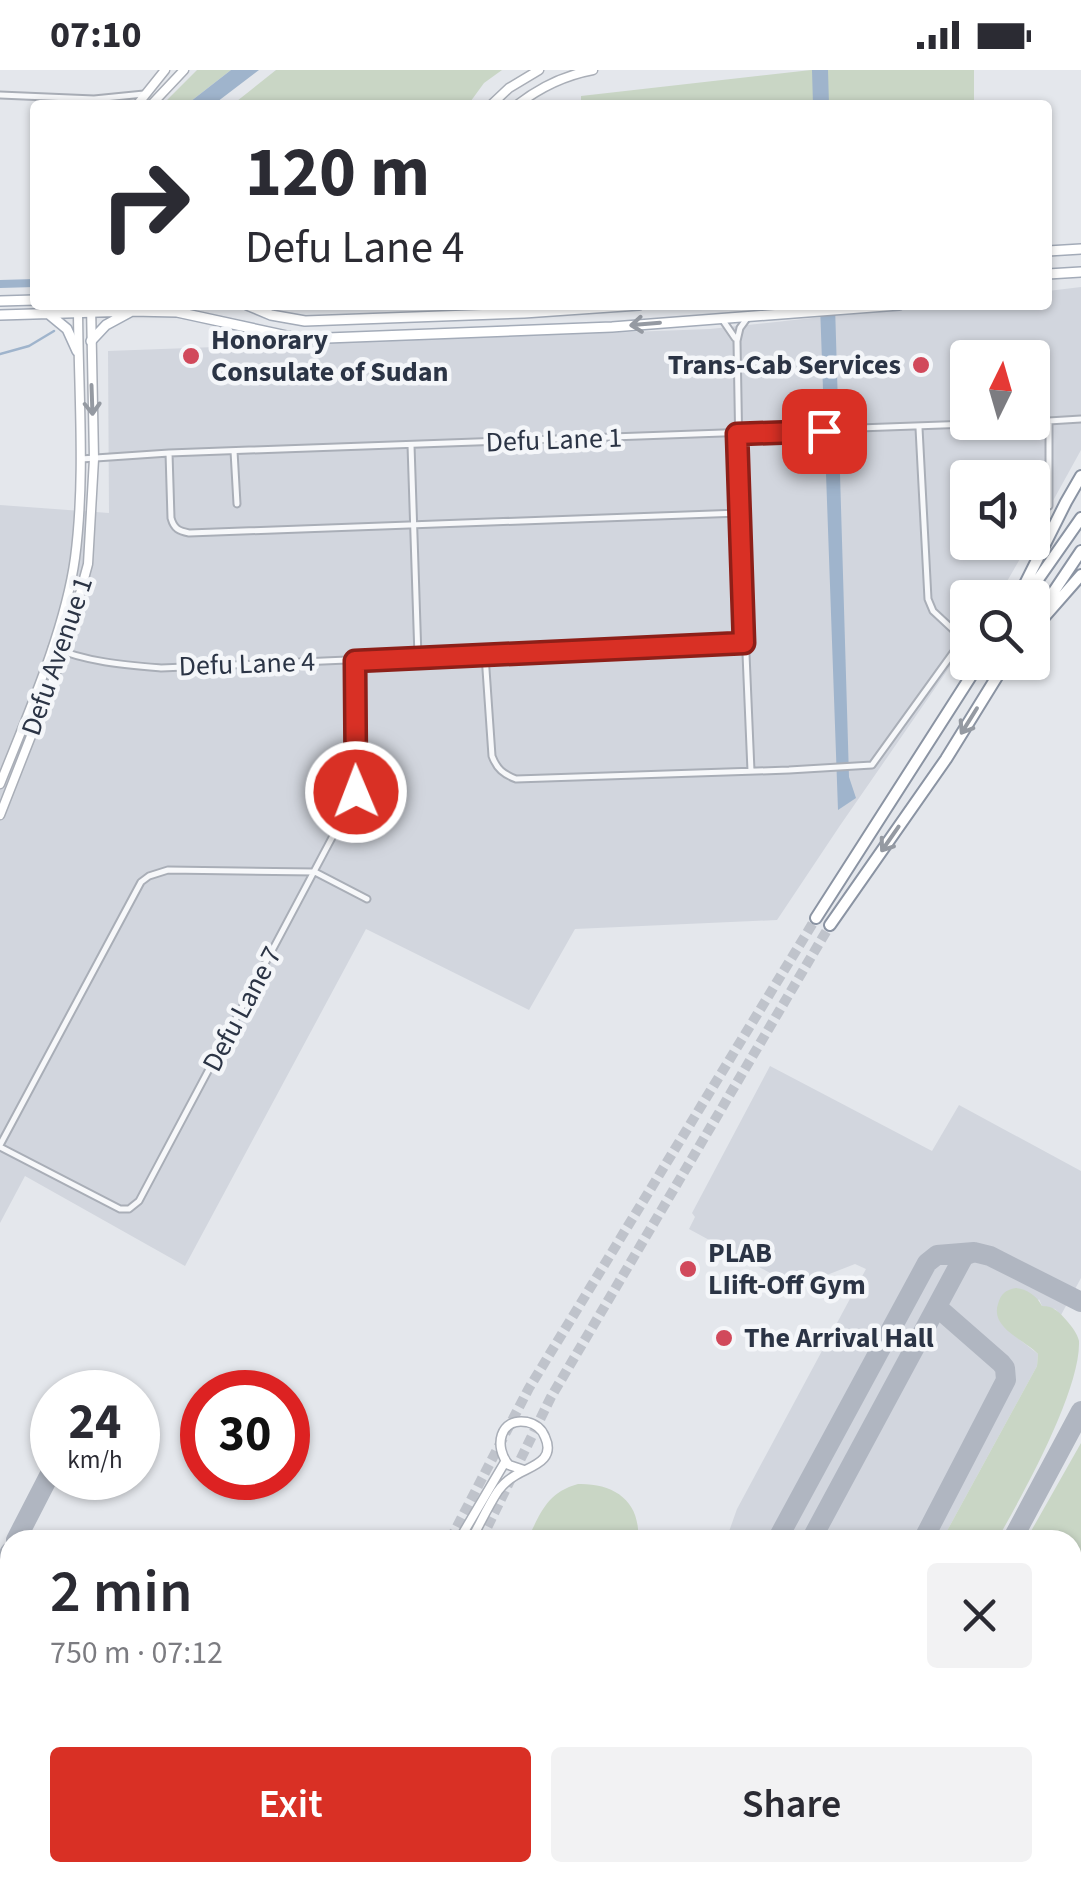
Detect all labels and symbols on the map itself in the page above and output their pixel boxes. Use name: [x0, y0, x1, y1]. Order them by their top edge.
one-way arrow: [630, 315, 662, 334]
place label: Honorary Consulate of Sudan: [211, 320, 449, 392]
north arrow: [950, 340, 1050, 440]
marker: Honorary Consulate of Sudan: [180, 345, 202, 367]
place label: Trans-Cab Services: [668, 345, 901, 385]
marker: Trans-Cab Services: [910, 354, 932, 376]
one-way arrow: [83, 383, 102, 415]
pin: [782, 389, 867, 474]
street label: Defu Lane 1: [485, 418, 623, 462]
street label: Defu Avenue 1: [11, 571, 103, 741]
street label: Defu Lane 4: [178, 642, 316, 686]
one-way arrow: [959, 706, 979, 735]
position arrow: [304, 740, 408, 844]
one-way arrow: [880, 825, 901, 853]
street label: Defu Lane 7: [192, 939, 292, 1079]
place label: PLAB LIift-Off Gym: [708, 1233, 866, 1305]
marker: PLAB LIift-Off Gym: [677, 1258, 699, 1280]
place label: The Arrival Hall: [744, 1318, 934, 1358]
marker: The Arrival Hall: [713, 1327, 735, 1349]
speed limit sign: 30: [180, 1370, 310, 1500]

